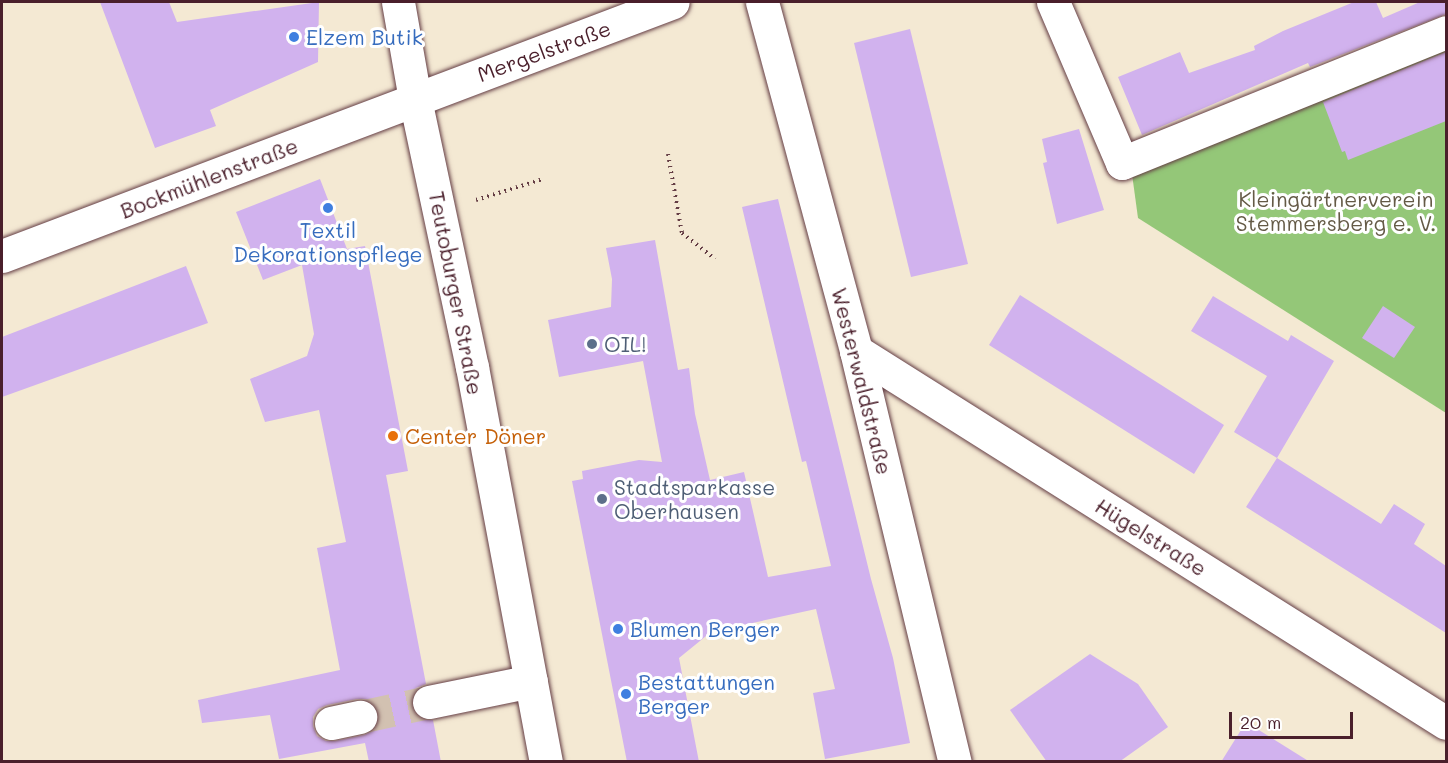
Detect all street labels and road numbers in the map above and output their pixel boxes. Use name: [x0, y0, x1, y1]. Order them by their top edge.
street label: Mergelstraße: [474, 15, 614, 87]
street label: Bockmühlenstraße: [117, 132, 301, 224]
street label: Teutoburger Straße: [424, 189, 488, 397]
street label: Westerwaldstraße: [827, 285, 897, 477]
street label: Hügelstraße: [1091, 493, 1211, 581]

